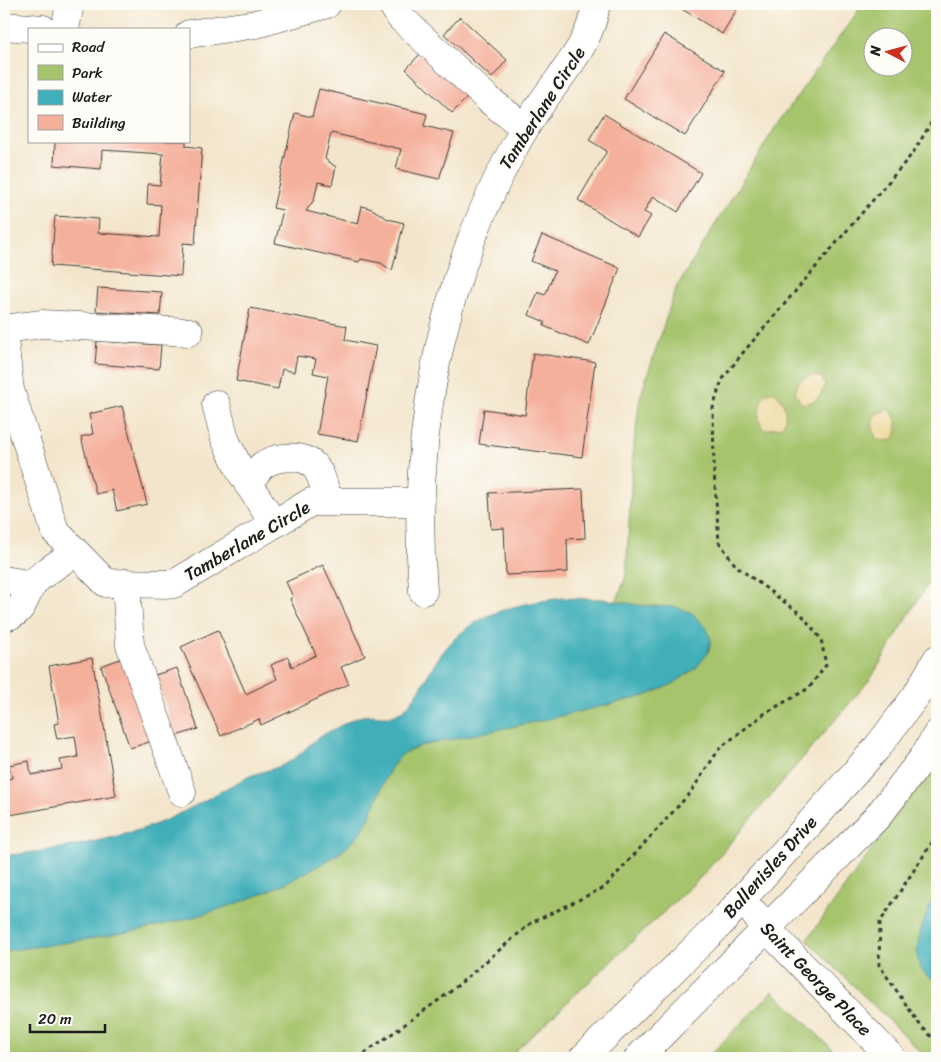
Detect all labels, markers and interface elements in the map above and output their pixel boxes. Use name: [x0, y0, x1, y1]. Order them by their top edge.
legend: [28, 28, 190, 142]
north arrow: [864, 28, 914, 78]
text: Road: [72, 34, 105, 60]
street label: Tamberlane Circle: [490, 40, 594, 176]
text: N: [863, 44, 889, 58]
text: Park: [72, 60, 103, 86]
text: Water: [72, 84, 112, 110]
text: Building: [72, 110, 126, 136]
street label: Tamberlane Circle: [178, 492, 317, 590]
street label: Ballenisles Drive: [715, 808, 825, 926]
street label: Saint George Place: [752, 914, 880, 1044]
scale bar: [30, 1002, 105, 1034]
text: 20 m: [38, 1006, 72, 1032]

